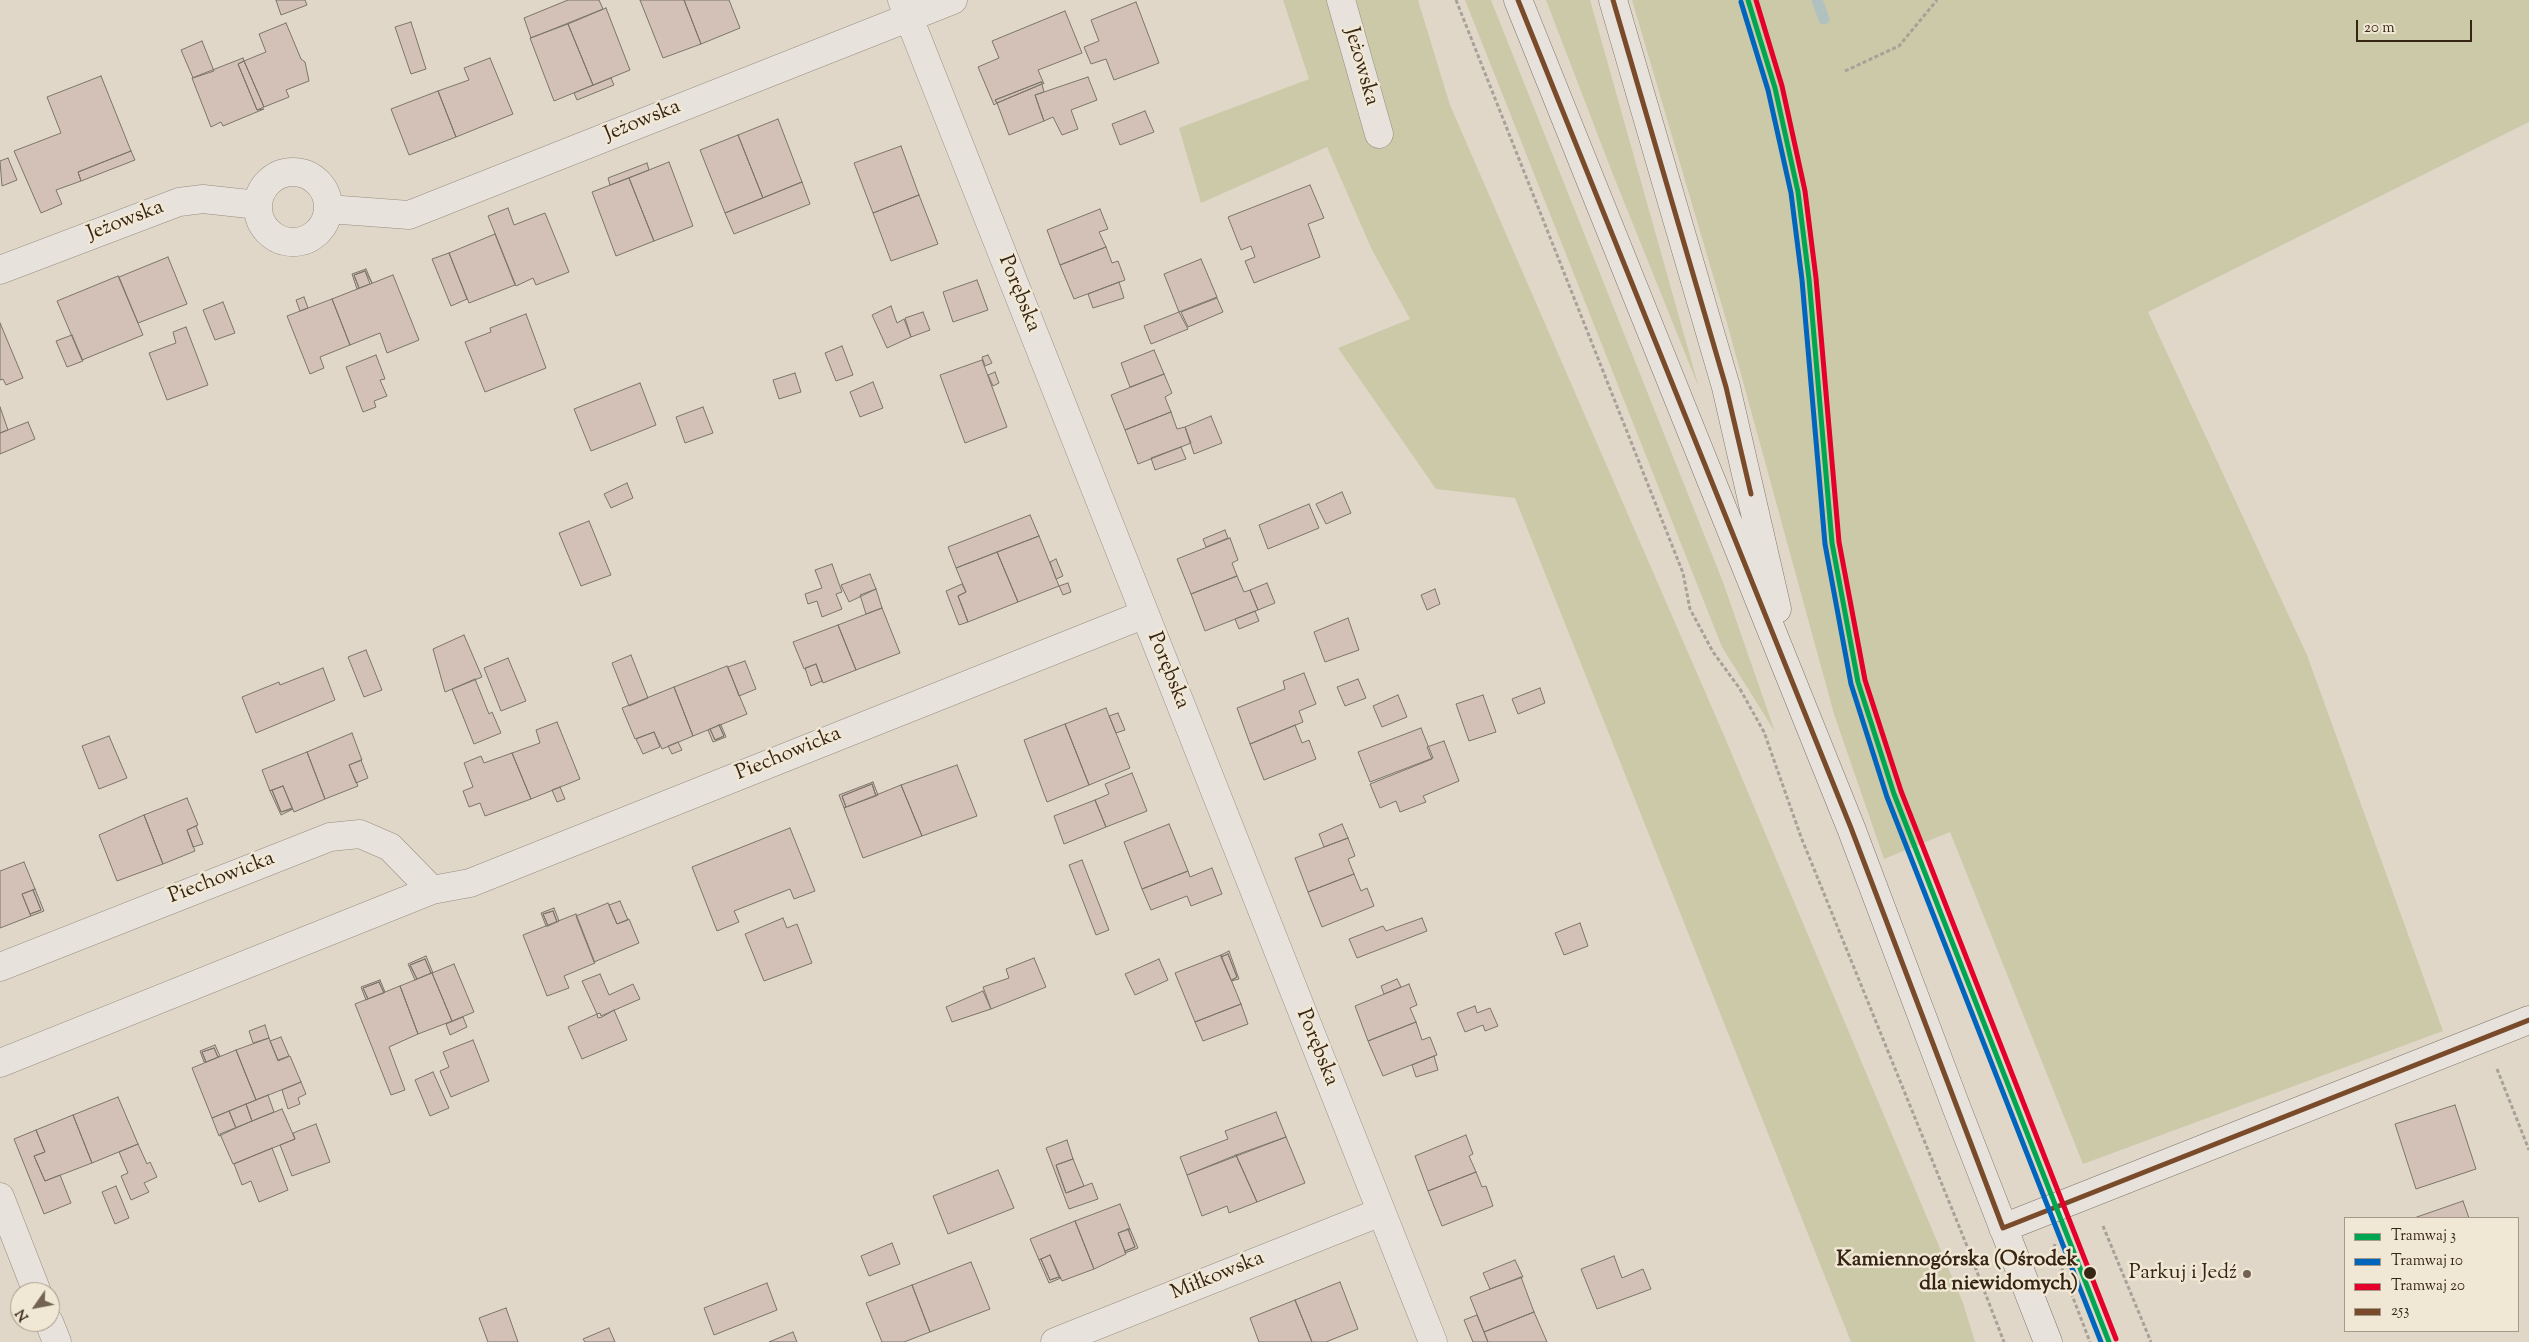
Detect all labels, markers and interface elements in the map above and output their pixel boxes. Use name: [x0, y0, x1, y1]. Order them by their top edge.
scale bar: [2359, 10, 2475, 42]
text: 20 m: [2364, 18, 2395, 39]
street label: Jeżowska: [1337, 25, 1383, 109]
street label: Jeżowska: [601, 95, 685, 149]
street label: Jeżowska: [84, 196, 168, 248]
street label: Porębska: [991, 252, 1045, 336]
street label: Porębska: [1140, 629, 1194, 713]
street label: Piechowicka: [733, 722, 845, 788]
street label: Piechowicka: [165, 847, 279, 911]
street label: Porębska: [1289, 1006, 1343, 1090]
legend: [2344, 1217, 2519, 1332]
text: Tramwaj 3: [2391, 1226, 2456, 1247]
street label: Miłkowska: [1168, 1247, 1268, 1307]
place label: Kamiennogórska (Ośrodek dla niewidomych): [1837, 1248, 2078, 1298]
text: Tramwaj 10: [2391, 1251, 2463, 1272]
place label: Parkuj i Jedź: [2129, 1261, 2237, 1287]
marker: Kamiennogórska (Ośrodek dla niewidomych): [2082, 1265, 2098, 1281]
marker: Parkuj i Jedź: [2241, 1268, 2253, 1280]
text: Tramwaj 20: [2391, 1276, 2465, 1297]
north arrow: [10, 1282, 60, 1332]
text: 253: [2391, 1301, 2409, 1322]
text: N: [12, 1304, 35, 1325]

